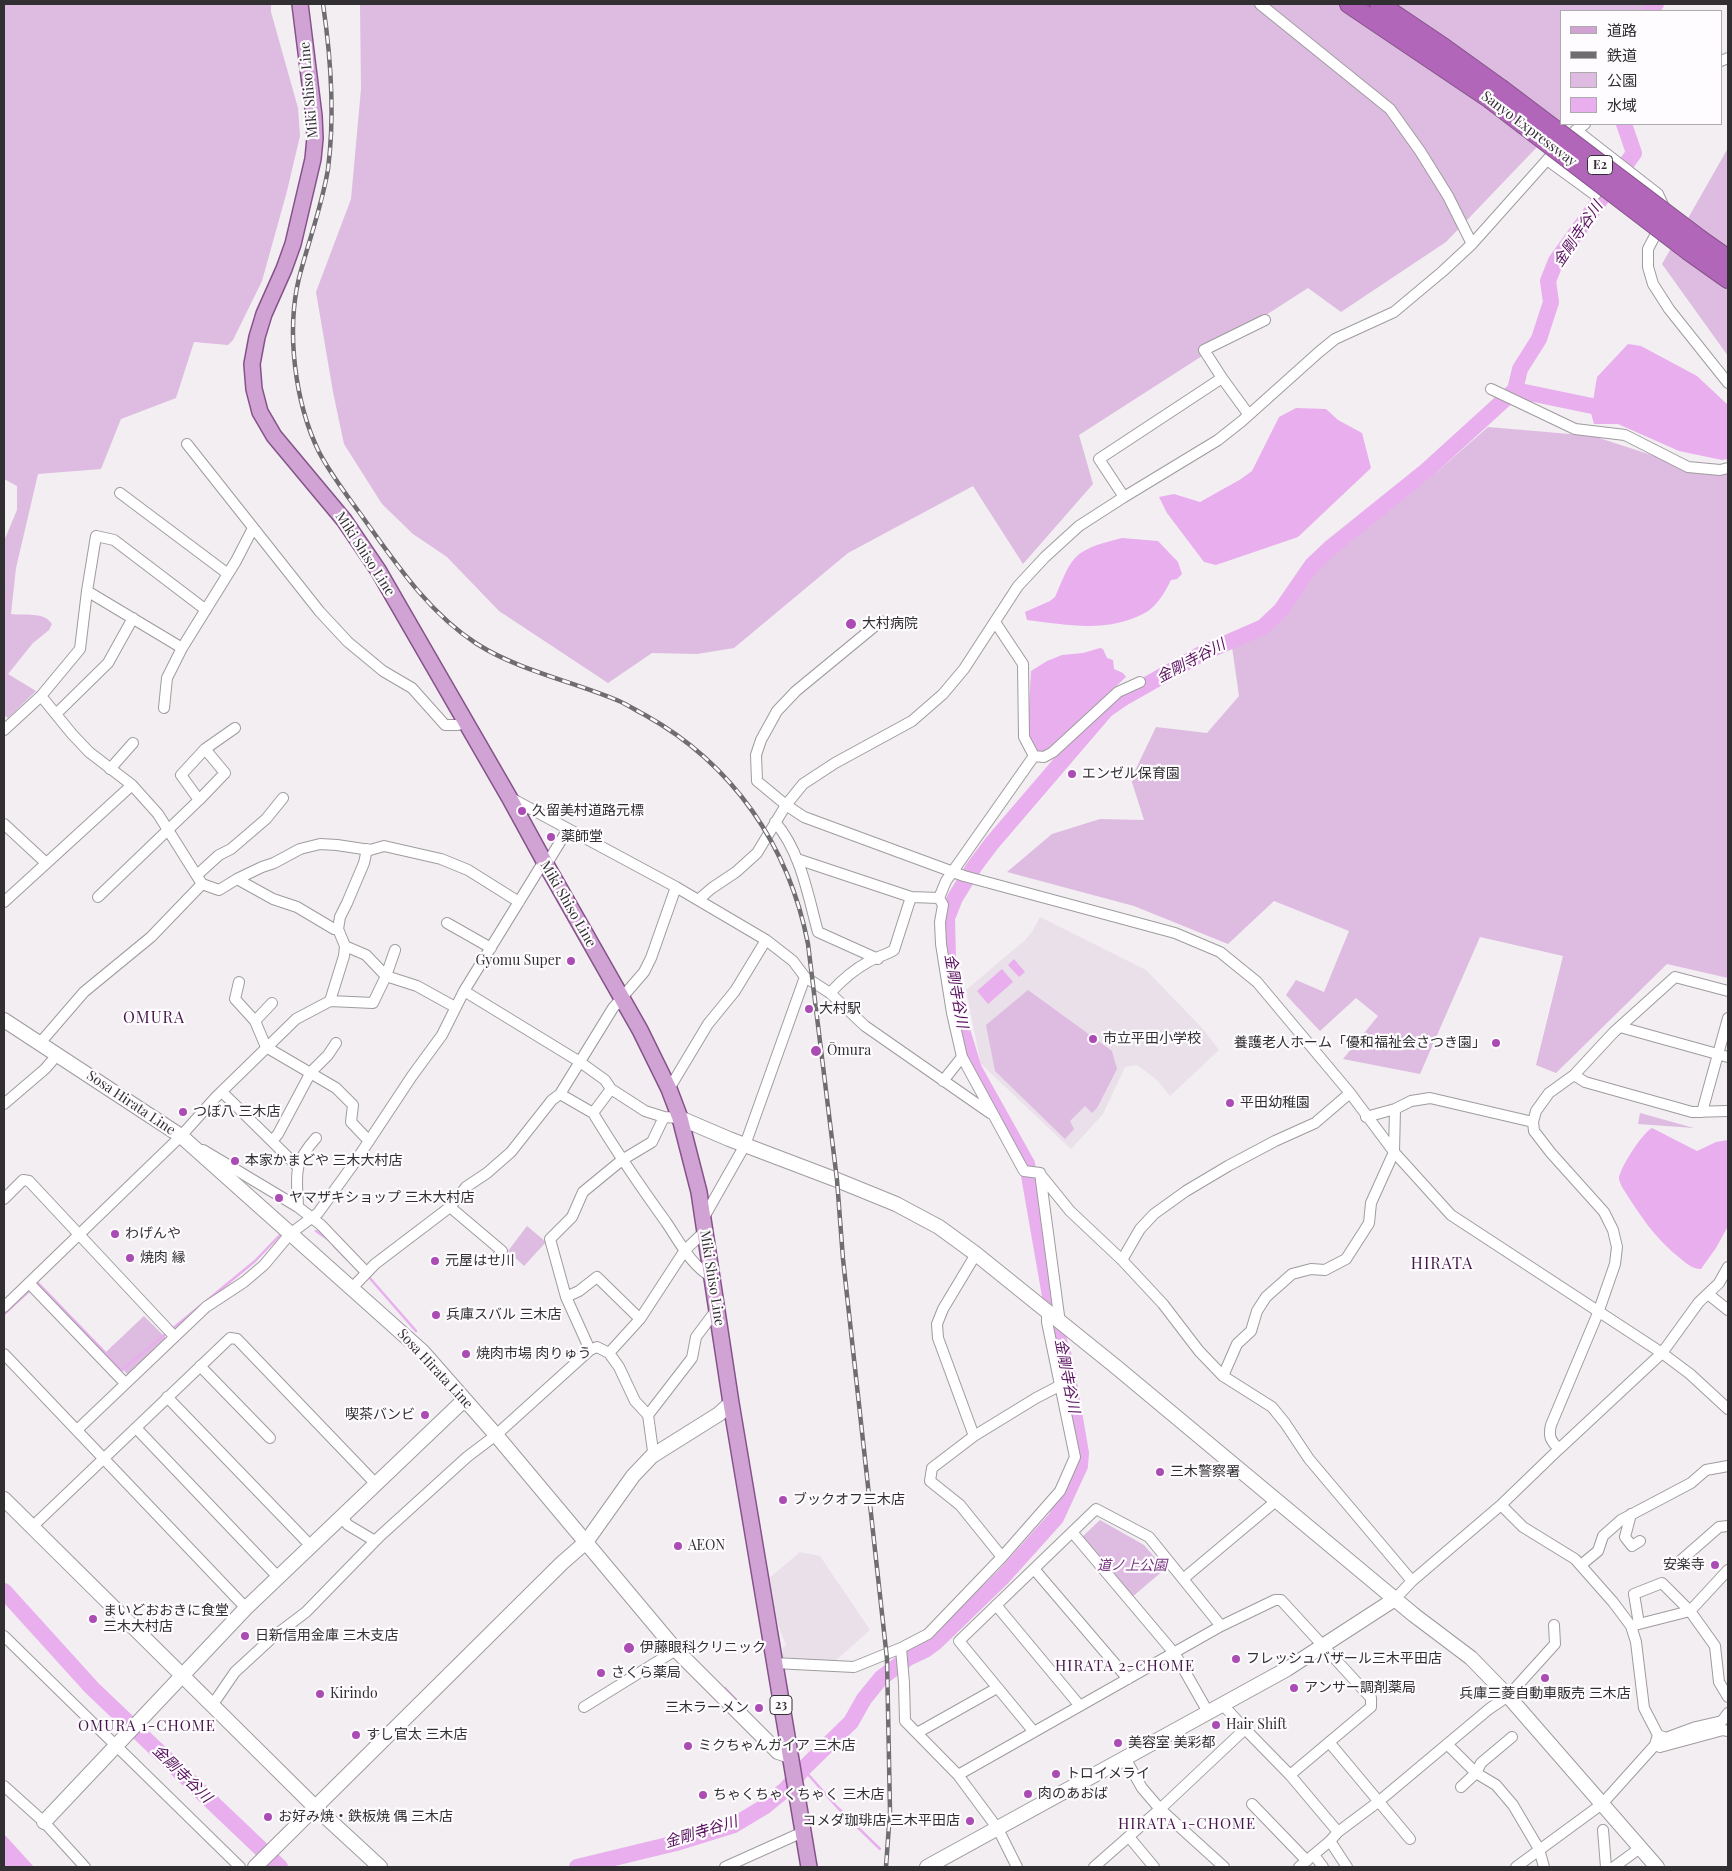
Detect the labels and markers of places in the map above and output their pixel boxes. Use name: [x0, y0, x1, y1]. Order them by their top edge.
place label: 大村病院: [862, 616, 918, 632]
marker: 大村病院: [844, 617, 858, 631]
place label: エンゼル保育園: [1082, 766, 1180, 782]
marker: エンゼル保育園: [1066, 768, 1078, 780]
place label: 久留美村道路元標: [532, 803, 644, 819]
marker: 久留美村道路元標: [516, 805, 528, 817]
place label: 薬師堂: [561, 829, 603, 845]
marker: 薬師堂: [545, 831, 557, 843]
place label: Gyomu Super: [475, 953, 561, 969]
marker: Gyomu Super: [565, 955, 577, 967]
place label: 大村駅: [819, 1001, 861, 1017]
marker: 大村駅: [803, 1003, 815, 1015]
place label: 市立平田小学校: [1103, 1031, 1201, 1047]
marker: 市立平田小学校: [1087, 1033, 1099, 1045]
place label: 養護老人ホーム「優和福祉会さつき園」: [1234, 1035, 1486, 1051]
marker: 養護老人ホーム「優和福祉会さつき園」: [1490, 1037, 1502, 1049]
place label: Ōmura: [827, 1043, 871, 1059]
marker: Ōmura: [809, 1044, 823, 1058]
place label: 平田幼稚園: [1240, 1095, 1310, 1111]
marker: 平田幼稚園: [1224, 1097, 1236, 1109]
place label: つぼ八 三木店: [193, 1104, 280, 1120]
marker: つぼ八 三木店: [177, 1106, 189, 1118]
place label: 本家かまどや 三木大村店: [245, 1153, 402, 1169]
marker: 本家かまどや 三木大村店: [229, 1155, 241, 1167]
place label: ヤマザキショップ 三木大村店: [289, 1190, 474, 1206]
marker: ヤマザキショップ 三木大村店: [273, 1192, 285, 1204]
place label: わげんや: [125, 1226, 181, 1242]
marker: わげんや: [109, 1228, 121, 1240]
place label: 焼肉 縁: [140, 1250, 185, 1266]
marker: 焼肉 縁: [124, 1252, 136, 1264]
place label: 元屋はせ川: [445, 1253, 515, 1269]
marker: 元屋はせ川: [429, 1255, 441, 1267]
place label: 兵庫スバル 三木店: [446, 1307, 561, 1323]
marker: 兵庫スバル 三木店: [430, 1309, 442, 1321]
place label: 焼肉市場 肉りゅう: [476, 1346, 591, 1362]
marker: 焼肉市場 肉りゅう: [460, 1348, 472, 1360]
place label: 喫茶バンビ: [345, 1407, 415, 1423]
marker: 喫茶バンビ: [419, 1409, 431, 1421]
place label: 三木警察署: [1170, 1464, 1240, 1480]
marker: 三木警察署: [1154, 1466, 1166, 1478]
place label: ブックオフ三木店: [793, 1492, 905, 1508]
marker: ブックオフ三木店: [777, 1494, 789, 1506]
place label: AEON: [688, 1538, 725, 1554]
marker: AEON: [672, 1540, 684, 1552]
place label: 安楽寺: [1663, 1557, 1705, 1573]
marker: 安楽寺: [1709, 1559, 1721, 1571]
place label: まいどおおきに食堂 三木大村店: [103, 1603, 229, 1635]
marker: まいどおおきに食堂 三木大村店: [87, 1613, 99, 1625]
place label: 日新信用金庫 三木支店: [255, 1628, 398, 1644]
marker: 日新信用金庫 三木支店: [239, 1630, 251, 1642]
place label: 伊藤眼科クリニック: [640, 1640, 766, 1656]
marker: 伊藤眼科クリニック: [622, 1641, 636, 1655]
place label: フレッシュバザール三木平田店: [1246, 1651, 1442, 1667]
marker: フレッシュバザール三木平田店: [1230, 1653, 1242, 1665]
place label: さくら薬局: [611, 1665, 681, 1681]
marker: さくら薬局: [595, 1667, 607, 1679]
marker: 兵庫三菱自動車販売 三木店: [1539, 1672, 1551, 1684]
place label: アンサー調剤薬局: [1304, 1680, 1416, 1696]
marker: アンサー調剤薬局: [1288, 1682, 1300, 1694]
place label: Kirindo: [330, 1686, 378, 1702]
place label: 兵庫三菱自動車販売 三木店: [1459, 1686, 1631, 1702]
marker: Kirindo: [314, 1688, 326, 1700]
place label: 三木ラーメン: [665, 1700, 749, 1716]
marker: 三木ラーメン: [753, 1702, 765, 1714]
place label: Hair Shift: [1226, 1717, 1287, 1733]
marker: Hair Shift: [1210, 1719, 1222, 1731]
place label: すし官太 三木店: [366, 1727, 467, 1743]
marker: すし官太 三木店: [350, 1729, 362, 1741]
place label: 美容室 美彩都: [1128, 1735, 1215, 1751]
marker: 美容室 美彩都: [1112, 1737, 1124, 1749]
place label: ミクちゃんガイア 三木店: [698, 1738, 855, 1754]
marker: ミクちゃんガイア 三木店: [682, 1740, 694, 1752]
place label: トロイメライ: [1066, 1766, 1150, 1782]
marker: トロイメライ: [1050, 1768, 1062, 1780]
place label: 肉のあおば: [1038, 1786, 1108, 1802]
place label: ちゃくちゃくちゃく 三木店: [713, 1787, 884, 1803]
marker: 肉のあおば: [1022, 1788, 1034, 1800]
marker: ちゃくちゃくちゃく 三木店: [697, 1789, 709, 1801]
place label: お好み焼・鉄板焼 偶 三木店: [278, 1809, 453, 1825]
marker: お好み焼・鉄板焼 偶 三木店: [262, 1811, 274, 1823]
place label: コメダ珈琲店 三木平田店: [803, 1813, 960, 1829]
marker: コメダ珈琲店 三木平田店: [964, 1815, 976, 1827]

